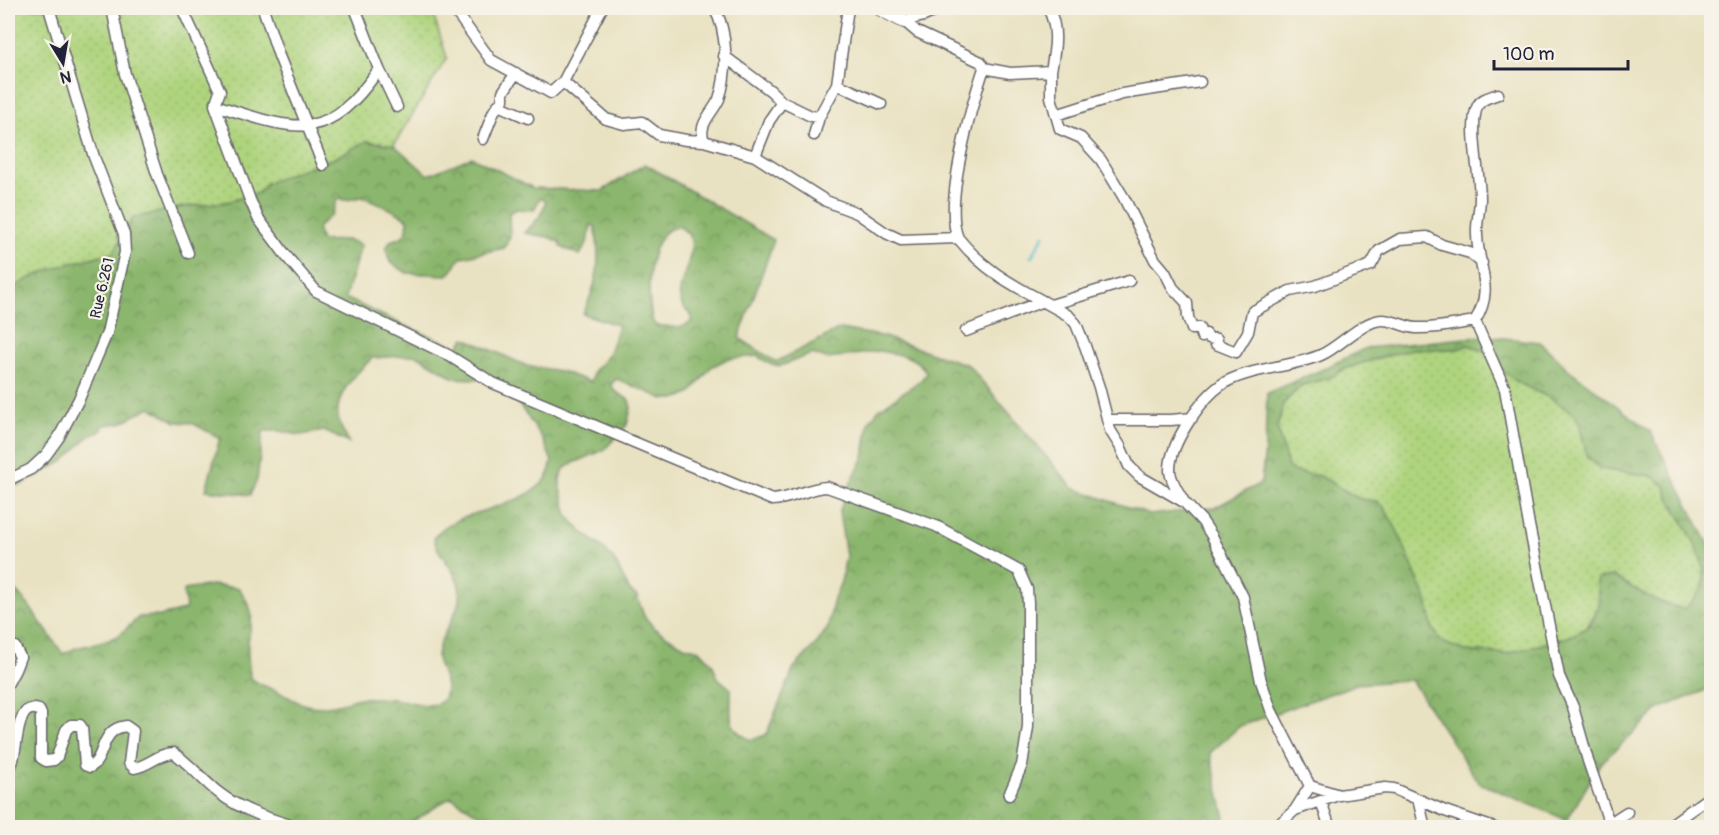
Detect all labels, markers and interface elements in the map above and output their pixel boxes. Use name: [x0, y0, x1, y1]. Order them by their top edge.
north arrow: [33, 33, 93, 93]
scale bar: [1494, 33, 1628, 71]
text: 100 m: [1503, 43, 1555, 66]
text: N: [58, 66, 73, 88]
street label: Rue 6.261: [86, 256, 119, 320]

